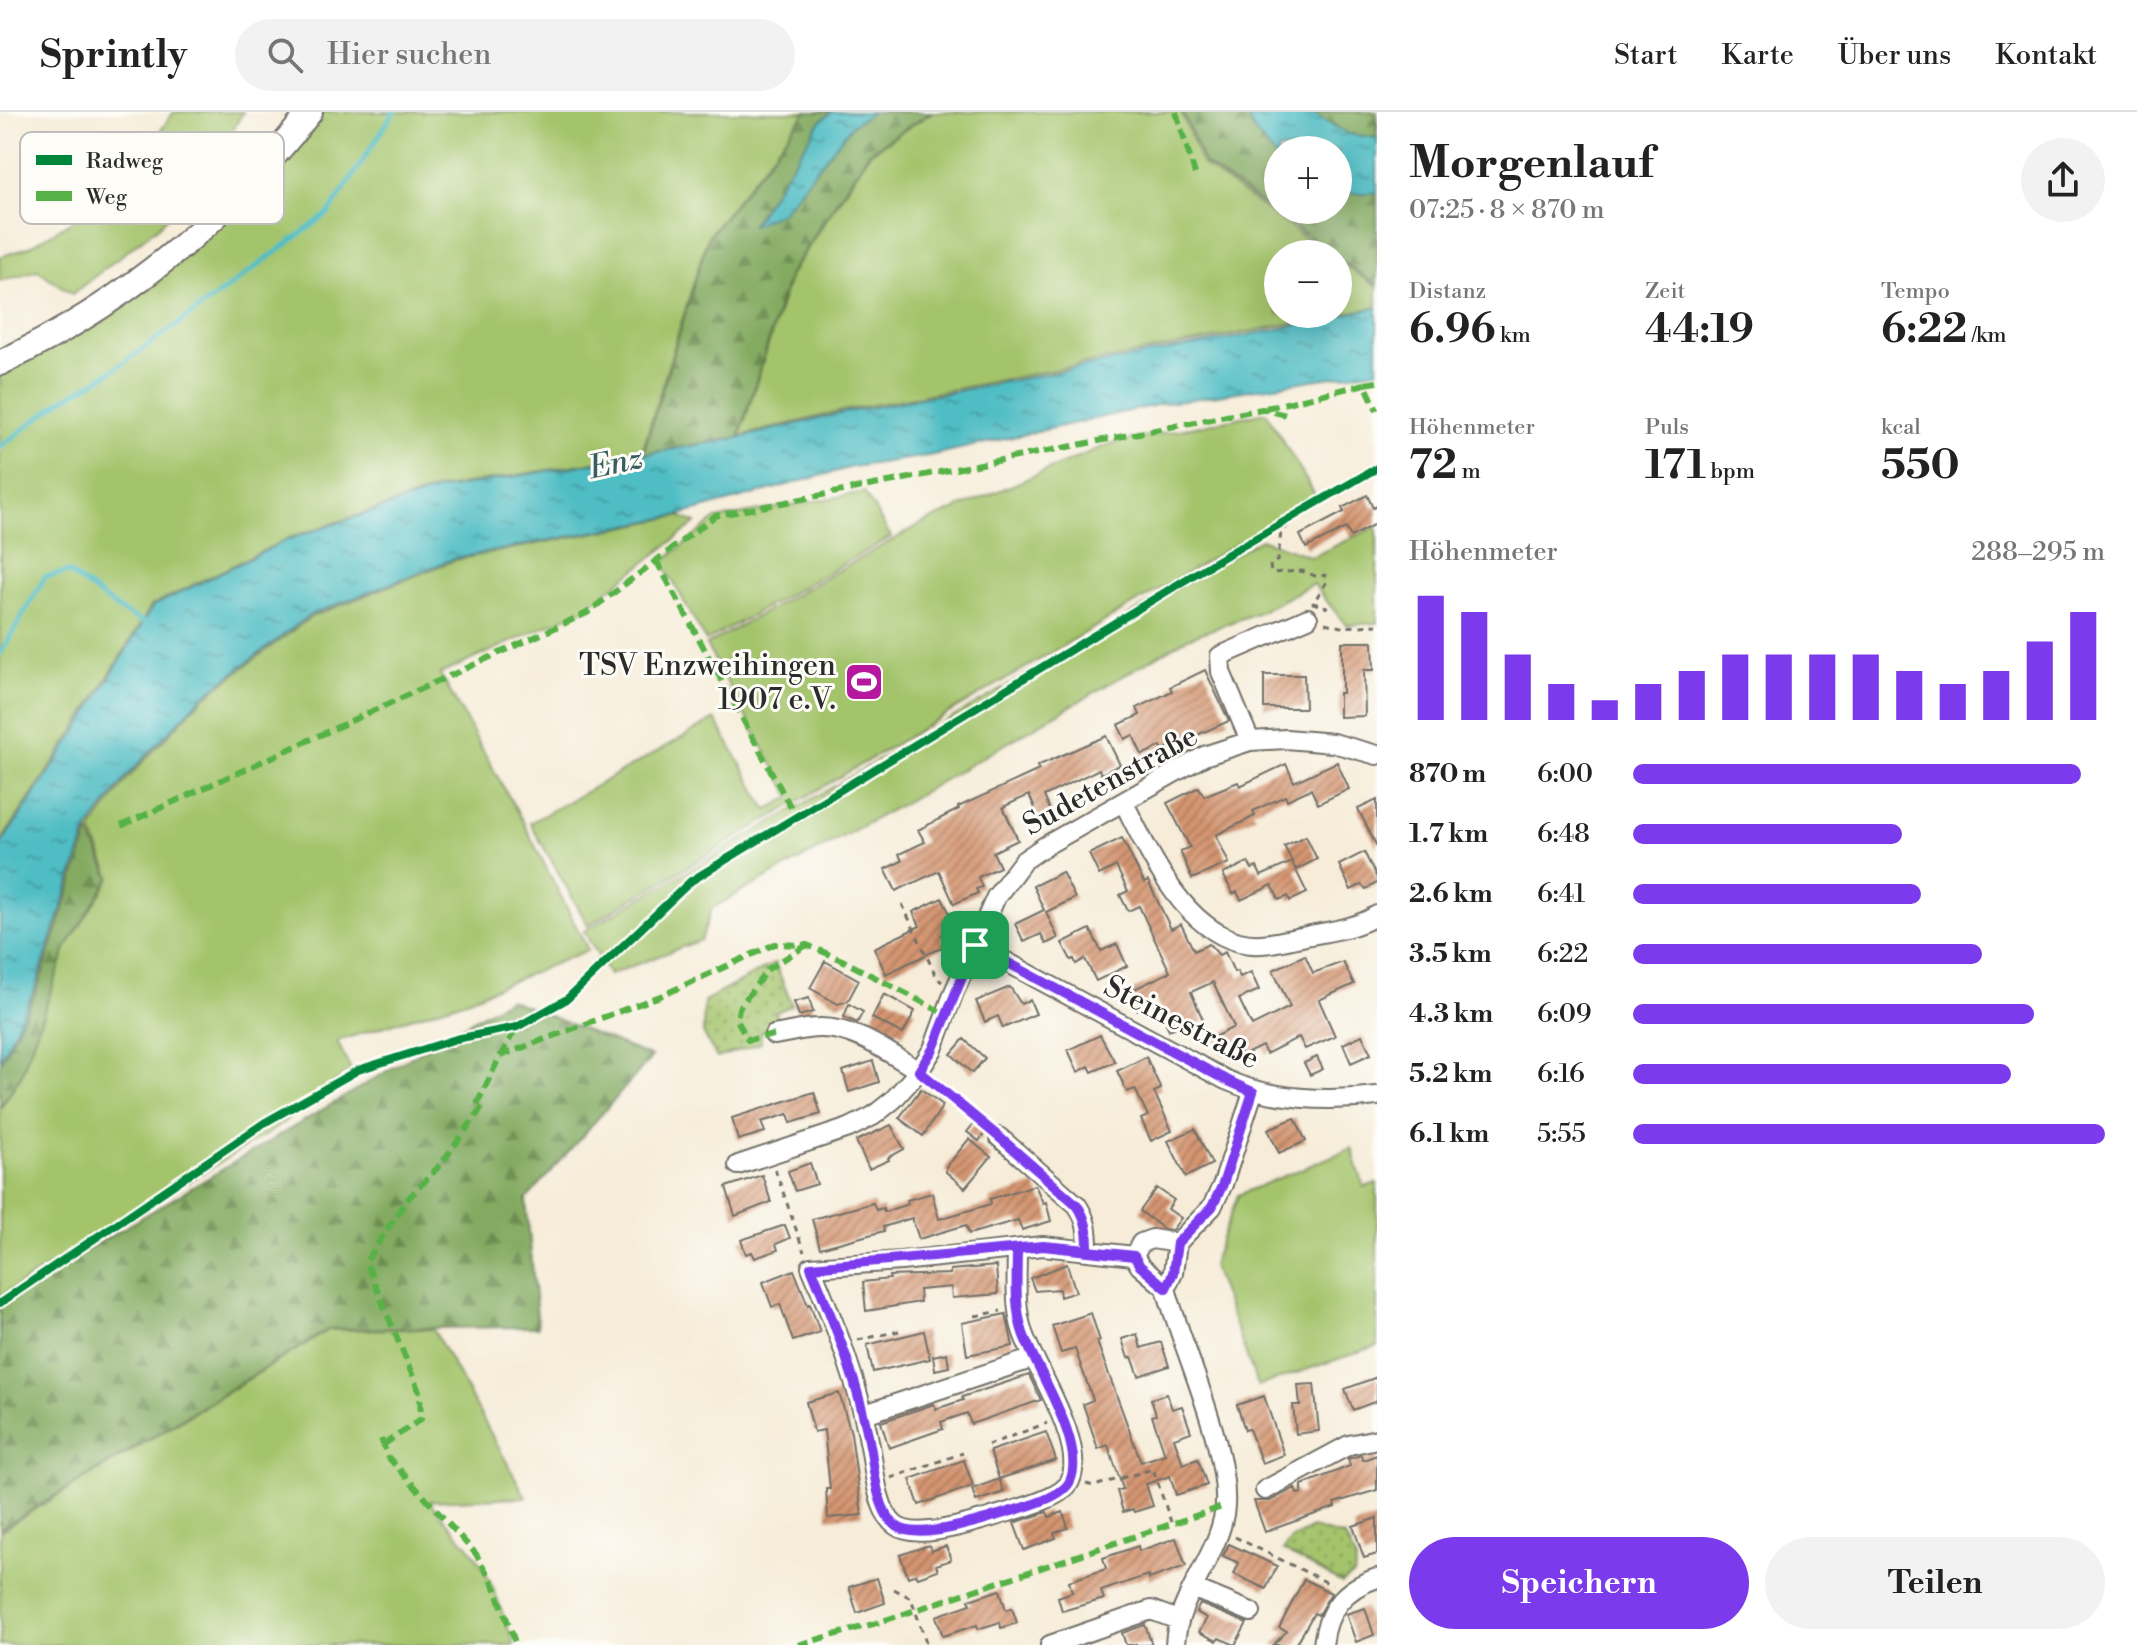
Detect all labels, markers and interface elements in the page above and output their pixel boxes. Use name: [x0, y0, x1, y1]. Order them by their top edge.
search box: [235, 19, 795, 91]
text: Sprintly: [40, 32, 187, 79]
icon: search: [263, 33, 307, 77]
text: Hier suchen: [327, 36, 491, 74]
text: Start: [1614, 38, 1677, 73]
text: Karte: [1721, 38, 1794, 73]
text: Über uns: [1838, 38, 1951, 73]
text: Kontakt: [1995, 38, 2097, 73]
legend: [20, 132, 284, 224]
map controls: [1264, 136, 1352, 328]
button: +: [1264, 136, 1352, 224]
text: Morgenlauf: [1409, 136, 1654, 191]
button: share: [2021, 138, 2105, 222]
text: Radweg: [86, 148, 164, 175]
text: Weg: [85, 184, 128, 211]
text: 07:25 · 8 × 870 m: [1409, 194, 1605, 226]
button: −: [1264, 240, 1352, 328]
text: Distanz: [1409, 278, 1486, 305]
text: Zeit: [1645, 278, 1685, 305]
text: Tempo: [1881, 278, 1950, 305]
text: 6.96: [1409, 305, 1496, 355]
text: 44:19: [1645, 305, 1754, 355]
text: 6:22: [1881, 305, 1967, 355]
text: km: [1496, 322, 1531, 349]
text: /km: [1967, 322, 2007, 349]
text: Höhenmeter: [1409, 414, 1535, 441]
text: Puls: [1645, 414, 1689, 441]
text: kcal: [1881, 414, 1921, 441]
water label: Enz: [584, 438, 647, 489]
text: 72: [1409, 441, 1457, 491]
text: 171: [1645, 441, 1706, 491]
text: 550: [1881, 441, 1960, 491]
text: m: [1457, 458, 1481, 485]
text: bpm: [1706, 458, 1755, 485]
text: Höhenmeter: [1409, 536, 1558, 568]
text: 288–295 m: [1971, 536, 2105, 568]
place label: TSV Enzweihingen 1907 e.V.: [579, 647, 836, 719]
sports icon: TSV Enzweihingen 1907 e.V.: [843, 661, 885, 703]
street label: Sudetenstraße: [1016, 717, 1205, 844]
text: 870 m: [1409, 758, 1486, 790]
text: 6:00: [1537, 758, 1593, 790]
text: 1.7 km: [1409, 818, 1488, 850]
text: 6:48: [1537, 818, 1590, 850]
text: 2.6 km: [1409, 878, 1493, 910]
text: 6:41: [1537, 878, 1585, 910]
pin: [941, 911, 1009, 979]
icon: arrive: [953, 923, 997, 967]
text: 3.5 km: [1409, 938, 1492, 970]
text: 6:22: [1537, 938, 1588, 970]
street label: Steinestraße: [1097, 967, 1266, 1078]
text: 4.3 km: [1409, 998, 1493, 1030]
text: 6:09: [1537, 998, 1592, 1030]
text: 5.2 km: [1409, 1058, 1492, 1090]
text: 6:16: [1537, 1058, 1585, 1090]
text: 6.1 km: [1409, 1118, 1489, 1150]
text: 5:55: [1537, 1118, 1586, 1150]
button: Speichern: [1409, 1537, 1749, 1629]
button: Teilen: [1765, 1537, 2105, 1629]

